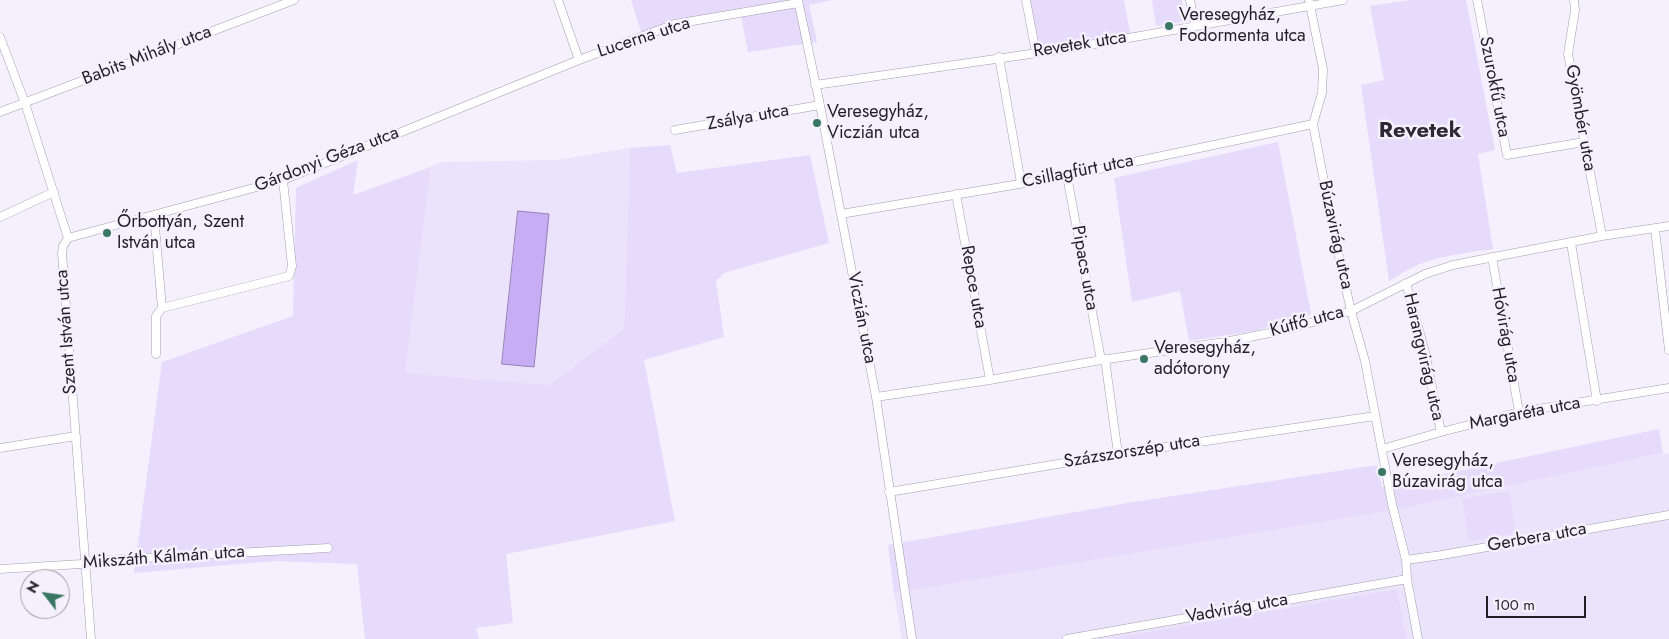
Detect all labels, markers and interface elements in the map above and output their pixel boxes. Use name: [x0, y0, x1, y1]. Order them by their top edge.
place label: Veresegyház, Fodormenta utca: [1179, 5, 1306, 48]
street label: Lucerna utca: [595, 13, 693, 63]
marker: Veresegyház, Fodormenta utca: [1163, 20, 1175, 32]
street label: Babits Mihály utca: [79, 21, 215, 91]
street label: Revetek utca: [1032, 27, 1128, 63]
street label: Szurokfű utca: [1474, 35, 1514, 139]
street label: Gyömbér utca: [1560, 63, 1600, 173]
street label: Zsálya utca: [705, 100, 791, 136]
place label: Veresegyház, Viczián utca: [827, 102, 929, 144]
marker: Veresegyház, Viczián utca: [811, 117, 823, 129]
district label: Revetek: [1379, 119, 1461, 145]
street label: Gárdonyi Géza utca: [252, 123, 402, 197]
street label: Csillagfürt utca: [1020, 151, 1136, 193]
street label: Búzavirág utca: [1313, 179, 1357, 291]
place label: Őrbottyán, Szent István utca: [117, 212, 244, 254]
street label: Pipacs utca: [1066, 224, 1102, 312]
marker: Őrbottyán, Szent István utca: [101, 227, 113, 239]
street label: Repce utca: [955, 244, 991, 330]
street label: Szent István utca: [52, 269, 82, 395]
street label: Viczián utca: [842, 270, 880, 366]
street label: Hóvirág utca: [1486, 286, 1524, 384]
street label: Harangvirág utca: [1398, 291, 1448, 423]
street label: Kútfő utca: [1268, 302, 1346, 342]
place label: Veresegyház, adótorony: [1154, 338, 1256, 380]
marker: Veresegyház, adótorony: [1138, 353, 1150, 365]
street label: Margaréta utca: [1468, 393, 1582, 435]
street label: Százszorszép utca: [1062, 431, 1202, 473]
place label: Veresegyház, Búzavirág utca: [1392, 451, 1503, 494]
marker: Veresegyház, Búzavirág utca: [1376, 466, 1388, 478]
street label: Gerbera utca: [1486, 519, 1588, 557]
street label: Mikszáth Kálmán utca: [82, 542, 246, 574]
north arrow: [20, 569, 70, 619]
text: N: [21, 577, 44, 597]
scale bar: [1489, 586, 1589, 618]
street label: Vadvirág utca: [1184, 589, 1290, 629]
text: 100 m: [1494, 594, 1535, 616]

